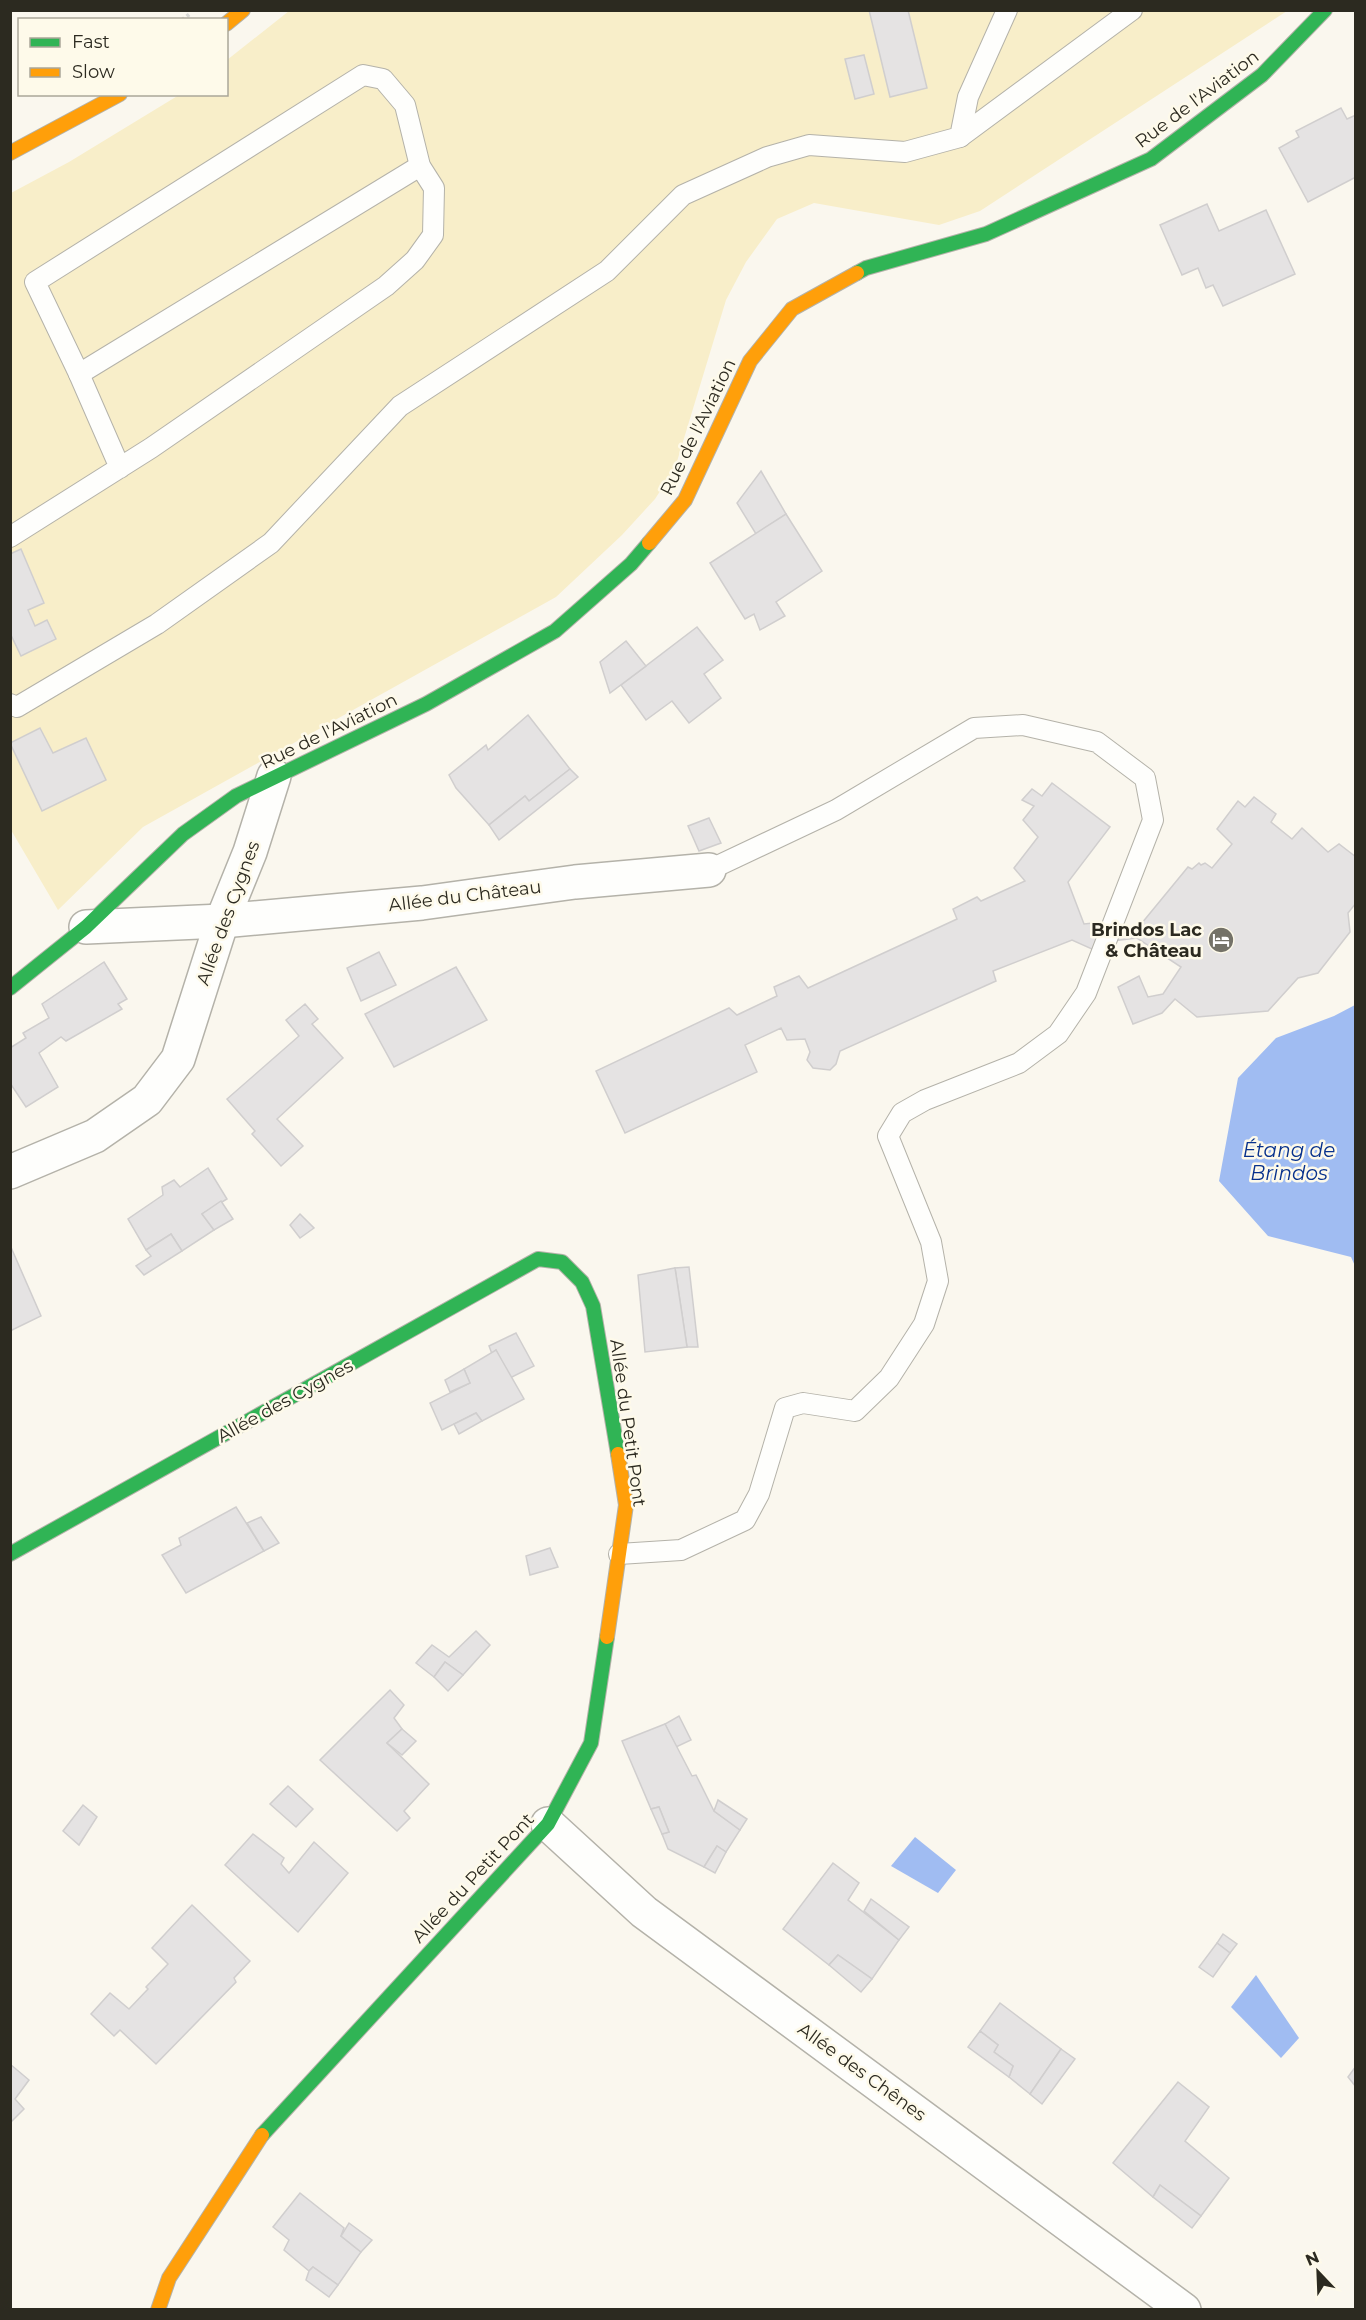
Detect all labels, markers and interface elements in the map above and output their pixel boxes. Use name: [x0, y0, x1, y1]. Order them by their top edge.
legend: [18, 18, 228, 96]
text: Fast: [72, 31, 110, 53]
street label: Rue de l'Aviation: [1131, 45, 1263, 153]
text: Slow: [72, 61, 115, 83]
street label: Rue de l'Aviation: [655, 355, 741, 499]
street label: Rue de l'Aviation: [257, 688, 401, 774]
street label: Allée des Cygnes: [192, 838, 264, 988]
street label: Allée du Château: [387, 876, 543, 916]
place label: Brindos Lac & Château: [1091, 919, 1202, 962]
hotel icon: Brindos Lac & Château: [1206, 925, 1236, 955]
water label: Étang de Brindos: [1243, 1138, 1335, 1185]
street label: Allée du Petit Pont: [605, 1338, 651, 1508]
street label: Allée des Cygnes: [213, 1354, 357, 1447]
street label: Allée du Petit Pont: [407, 1809, 539, 1947]
street label: Allée des Chênes: [794, 2018, 931, 2126]
north arrow: [1288, 2242, 1348, 2302]
text: N: [1303, 2247, 1322, 2270]

